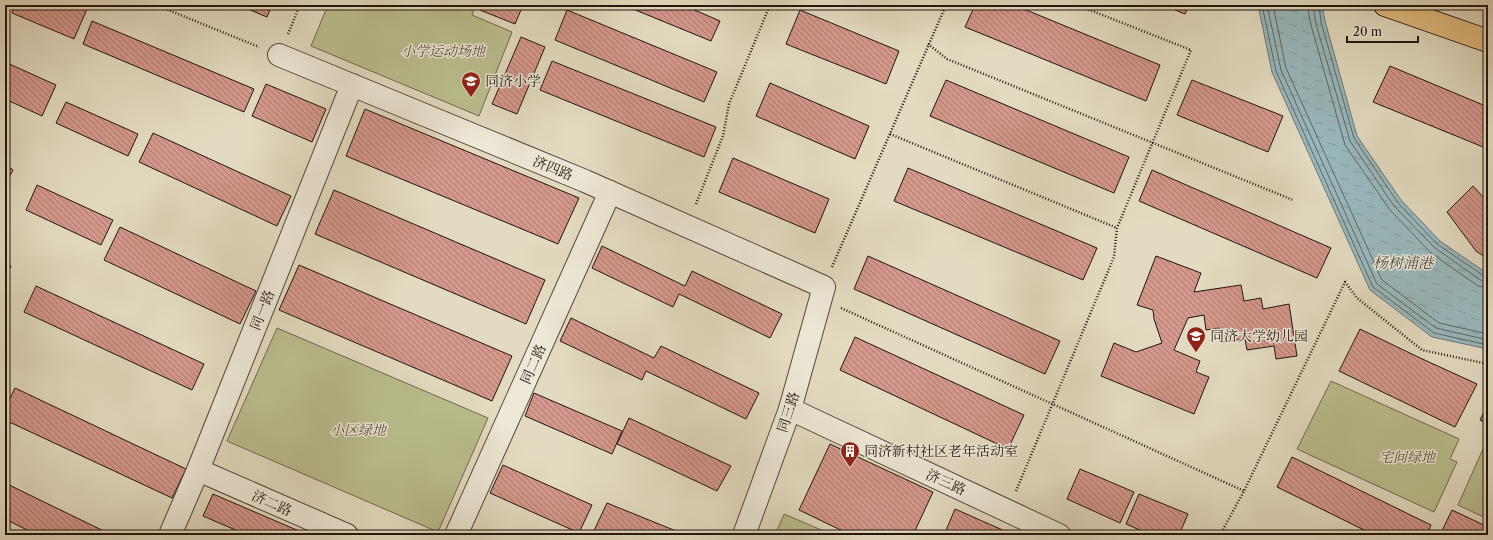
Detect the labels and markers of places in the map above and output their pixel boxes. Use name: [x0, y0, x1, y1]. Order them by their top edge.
school or university icon: 同济小学: [460, 70, 482, 98]
place label: 同济小学: [485, 72, 541, 90]
school or university icon: 同济大学幼儿园: [1185, 325, 1207, 353]
place label: 同济大学幼儿园: [1210, 327, 1308, 345]
building icon: 同济新村社区老年活动室: [839, 440, 861, 468]
place label: 同济新村社区老年活动室: [864, 442, 1018, 460]

